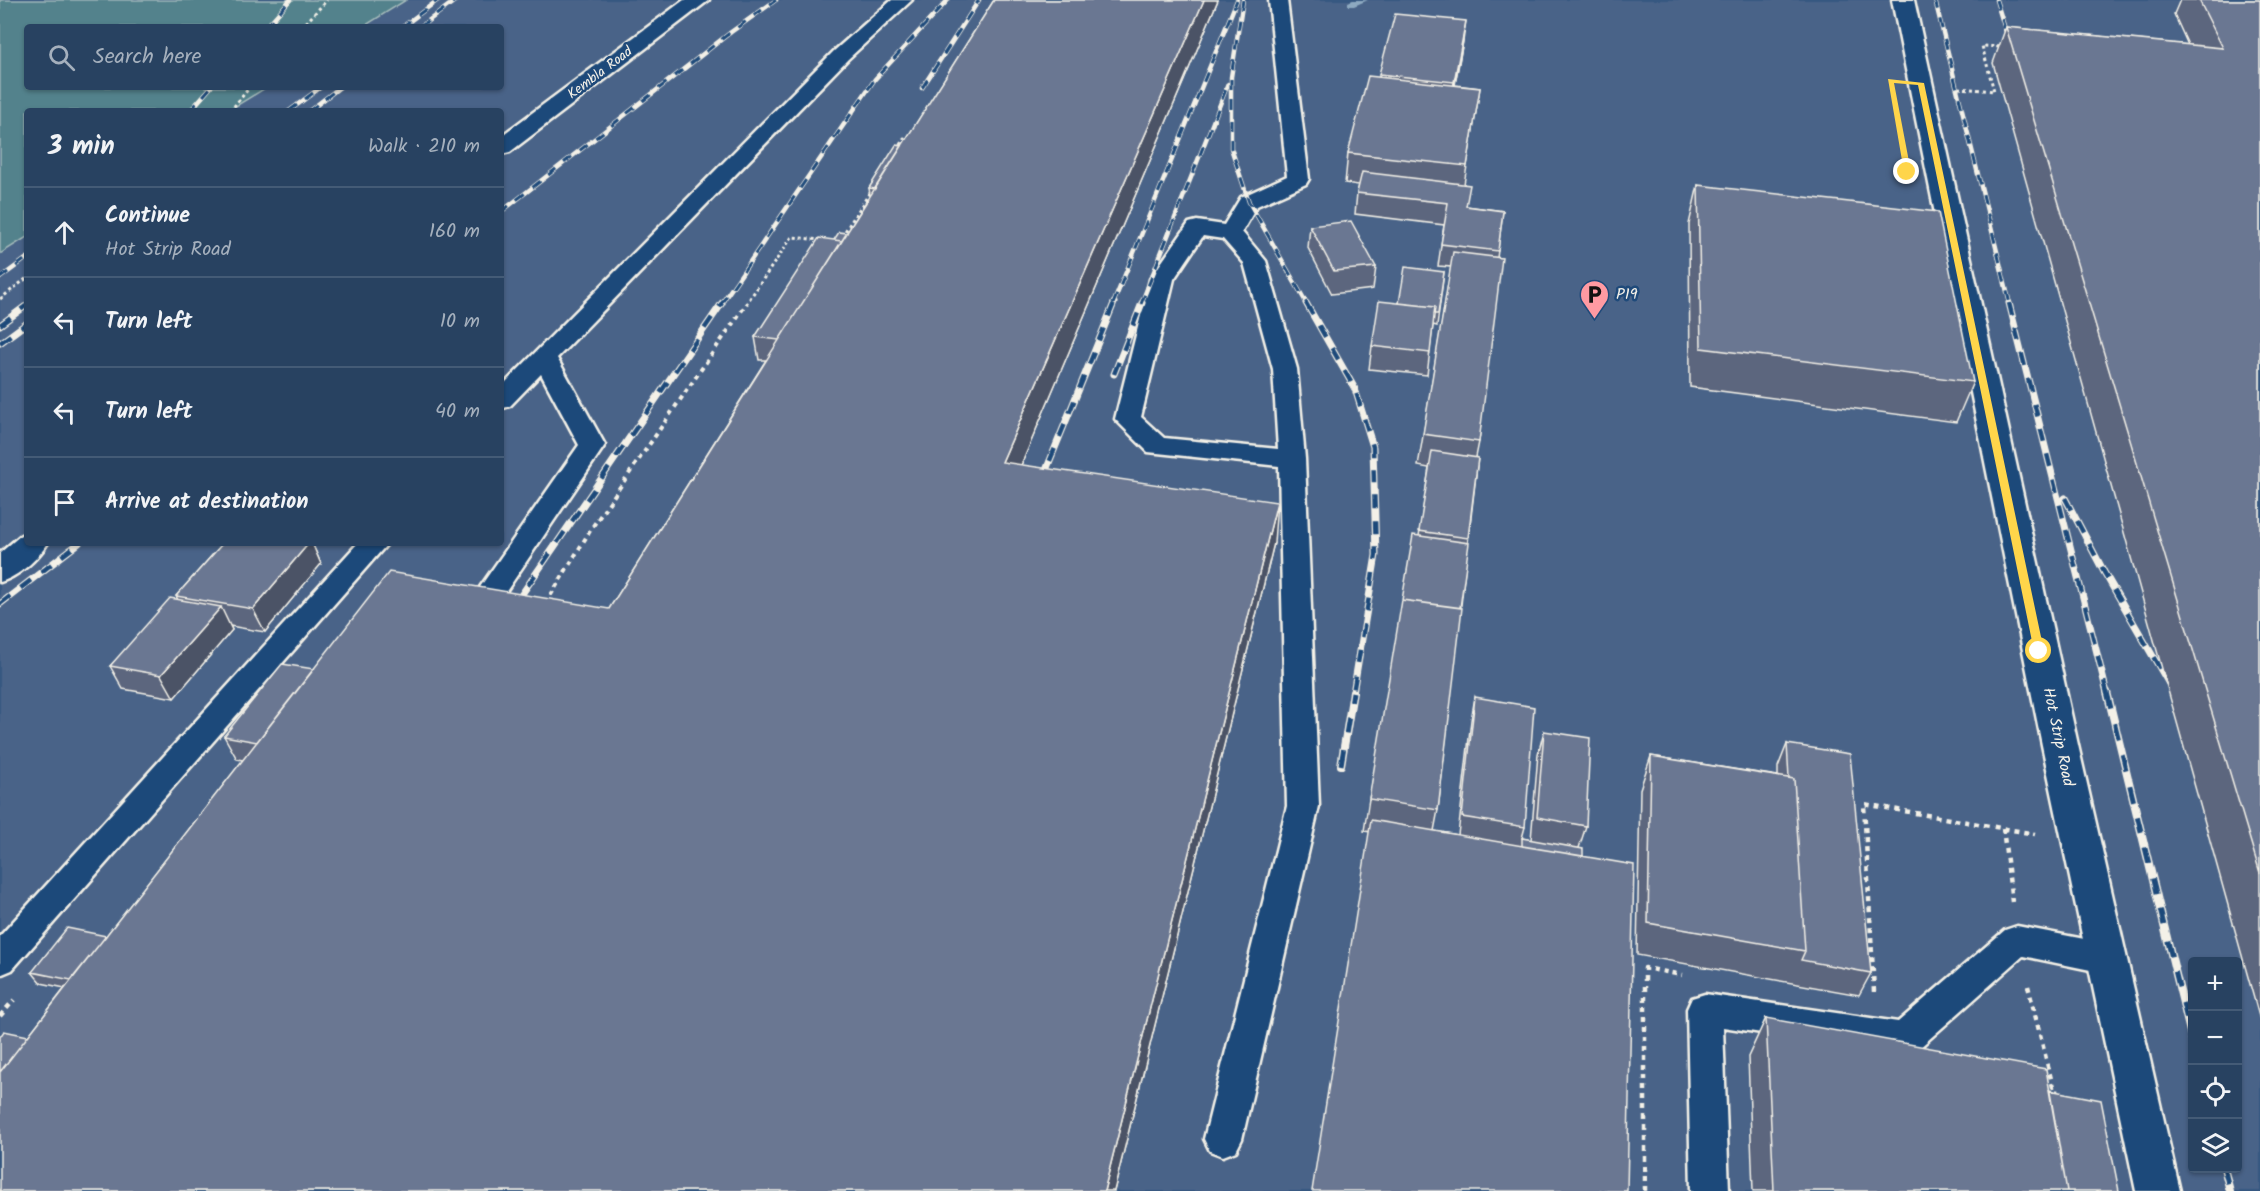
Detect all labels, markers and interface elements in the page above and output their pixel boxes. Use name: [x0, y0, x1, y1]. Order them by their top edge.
search box: [24, 24, 504, 90]
text: Search here: [93, 40, 201, 75]
icon: search: [45, 41, 78, 74]
street label: Kembla Road: [563, 41, 638, 105]
text: 3 min: [48, 126, 115, 168]
text: Walk · 210 m: [368, 131, 480, 163]
route end: [1893, 158, 1919, 184]
text: Continue: [105, 199, 190, 234]
icon: ahead: [48, 216, 81, 249]
text: 160 m: [429, 216, 480, 248]
text: Hot Strip Road: [105, 234, 231, 266]
parking icon: P19: [1579, 278, 1611, 320]
place label: P19: [1616, 282, 1638, 307]
text: Turn left: [105, 305, 192, 340]
icon: left: [48, 306, 81, 339]
text: 10 m: [440, 306, 480, 338]
text: Turn left: [105, 395, 192, 430]
icon: left: [48, 396, 81, 429]
text: 40 m: [435, 396, 480, 428]
text: Arrive at destination: [105, 485, 308, 520]
icon: arrive: [48, 486, 81, 519]
route start: [2025, 637, 2051, 663]
street label: Hot Strip Road: [2035, 685, 2081, 790]
map controls: [2188, 957, 2242, 1173]
button: +: [2188, 957, 2242, 1011]
button: −: [2188, 1011, 2242, 1065]
button: locate: [2188, 1065, 2242, 1119]
button: layers: [2188, 1119, 2242, 1173]

